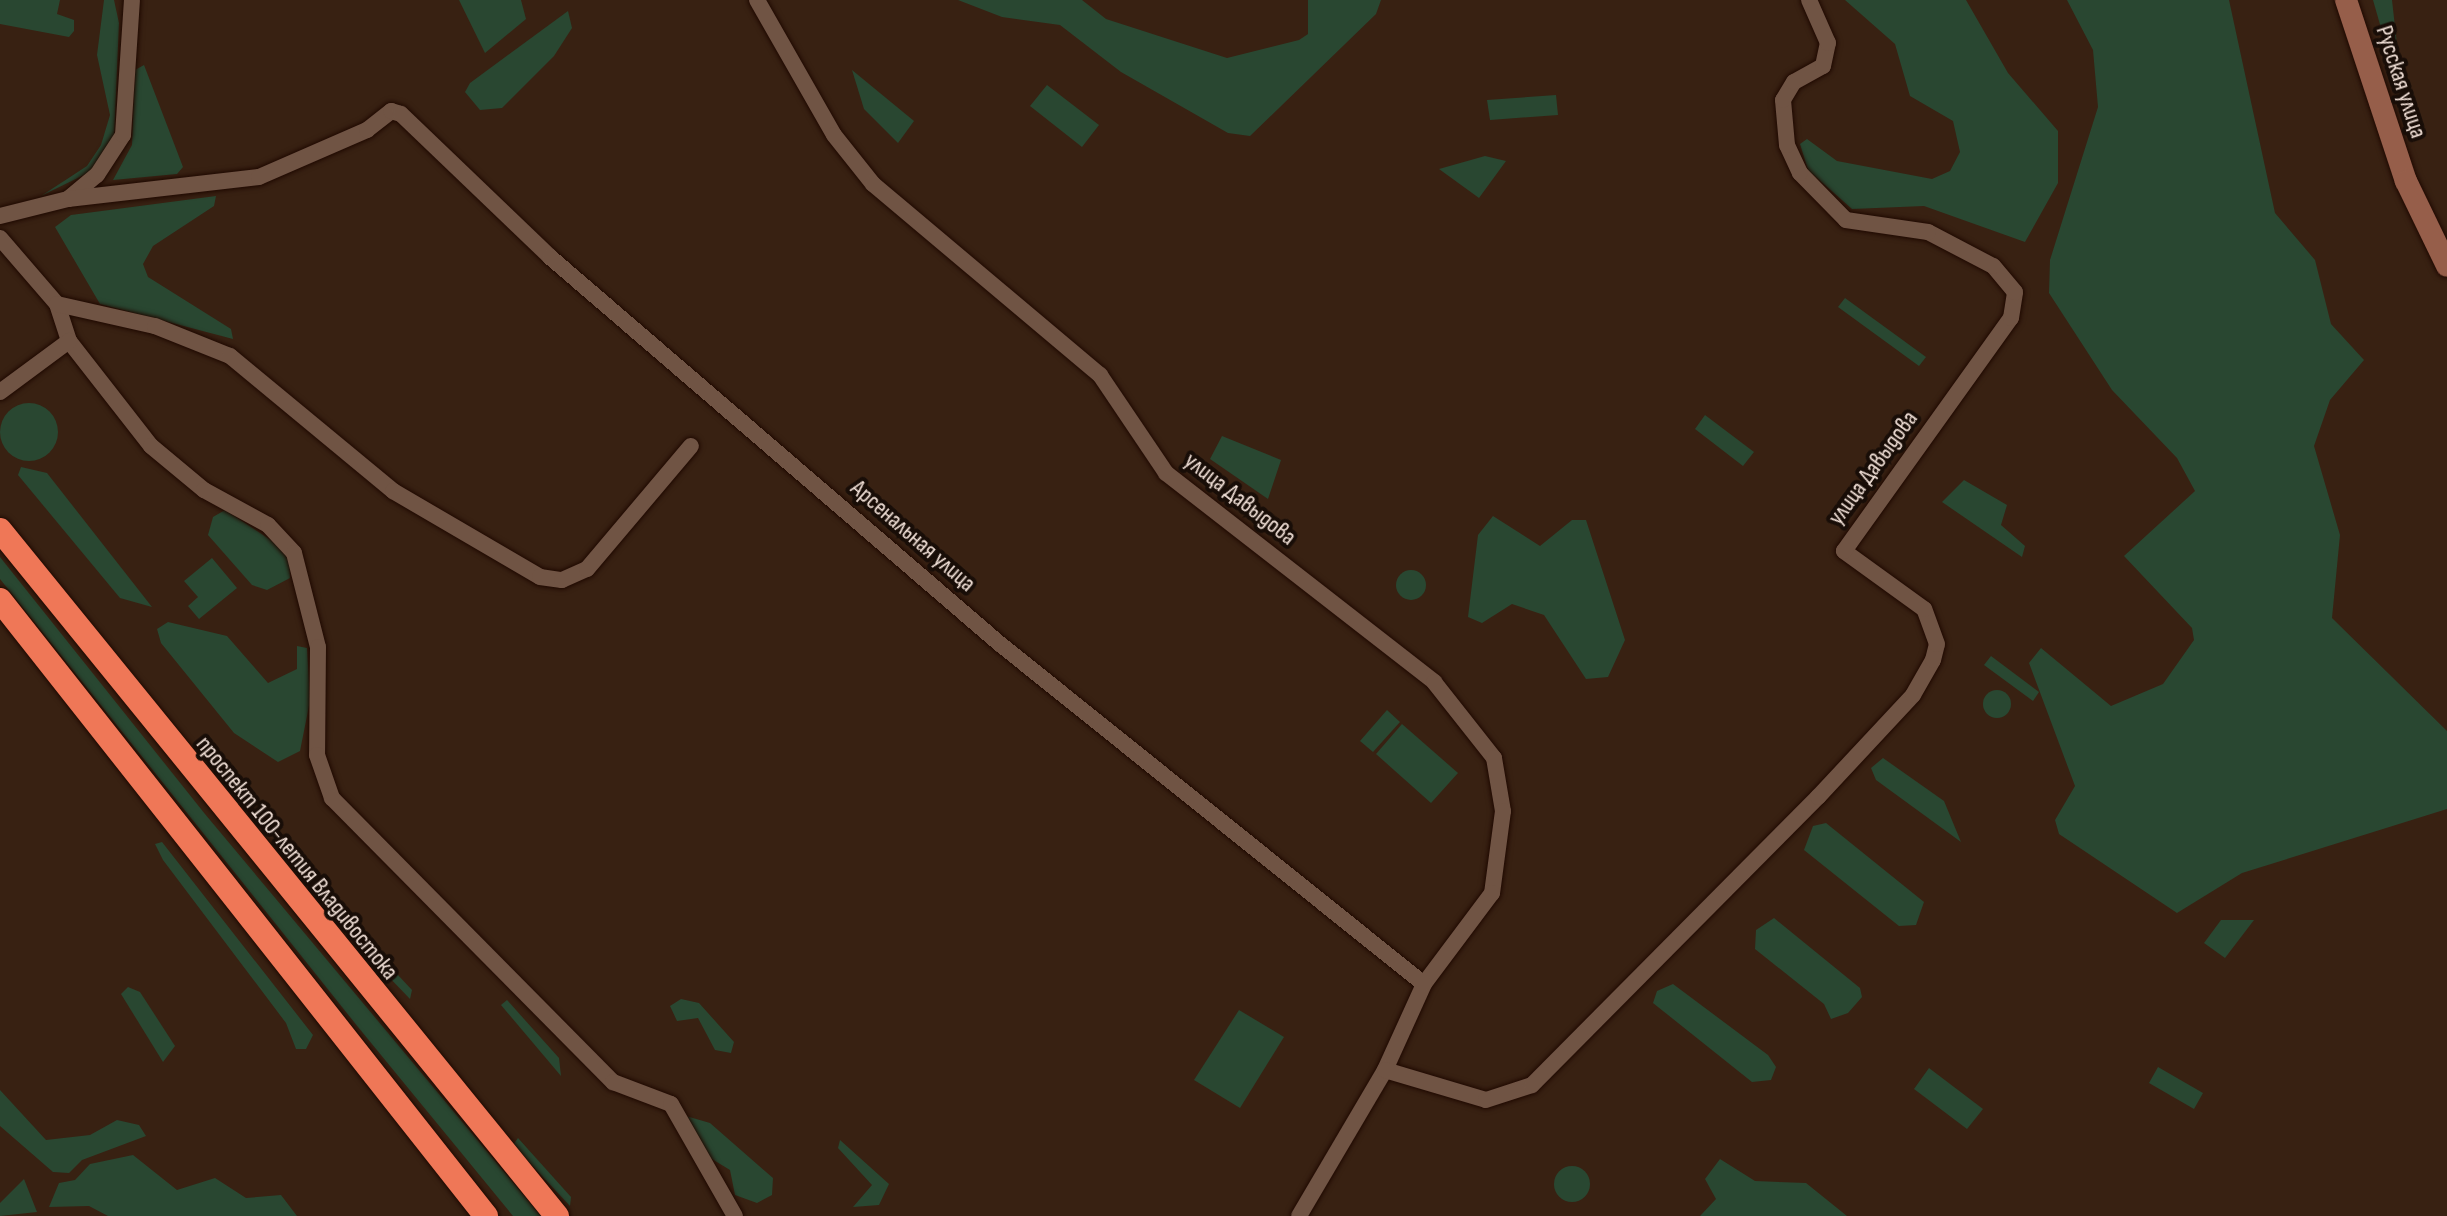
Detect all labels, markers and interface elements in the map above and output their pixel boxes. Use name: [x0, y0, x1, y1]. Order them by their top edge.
street label: Русская улица: [2369, 22, 2433, 142]
street label: улица Давыдова: [1822, 405, 1924, 531]
street label: улица Давыдова: [1178, 446, 1302, 552]
street label: Арсенальная улица: [845, 474, 981, 598]
street label: проспект 100-летия Владивостока: [190, 730, 404, 986]

